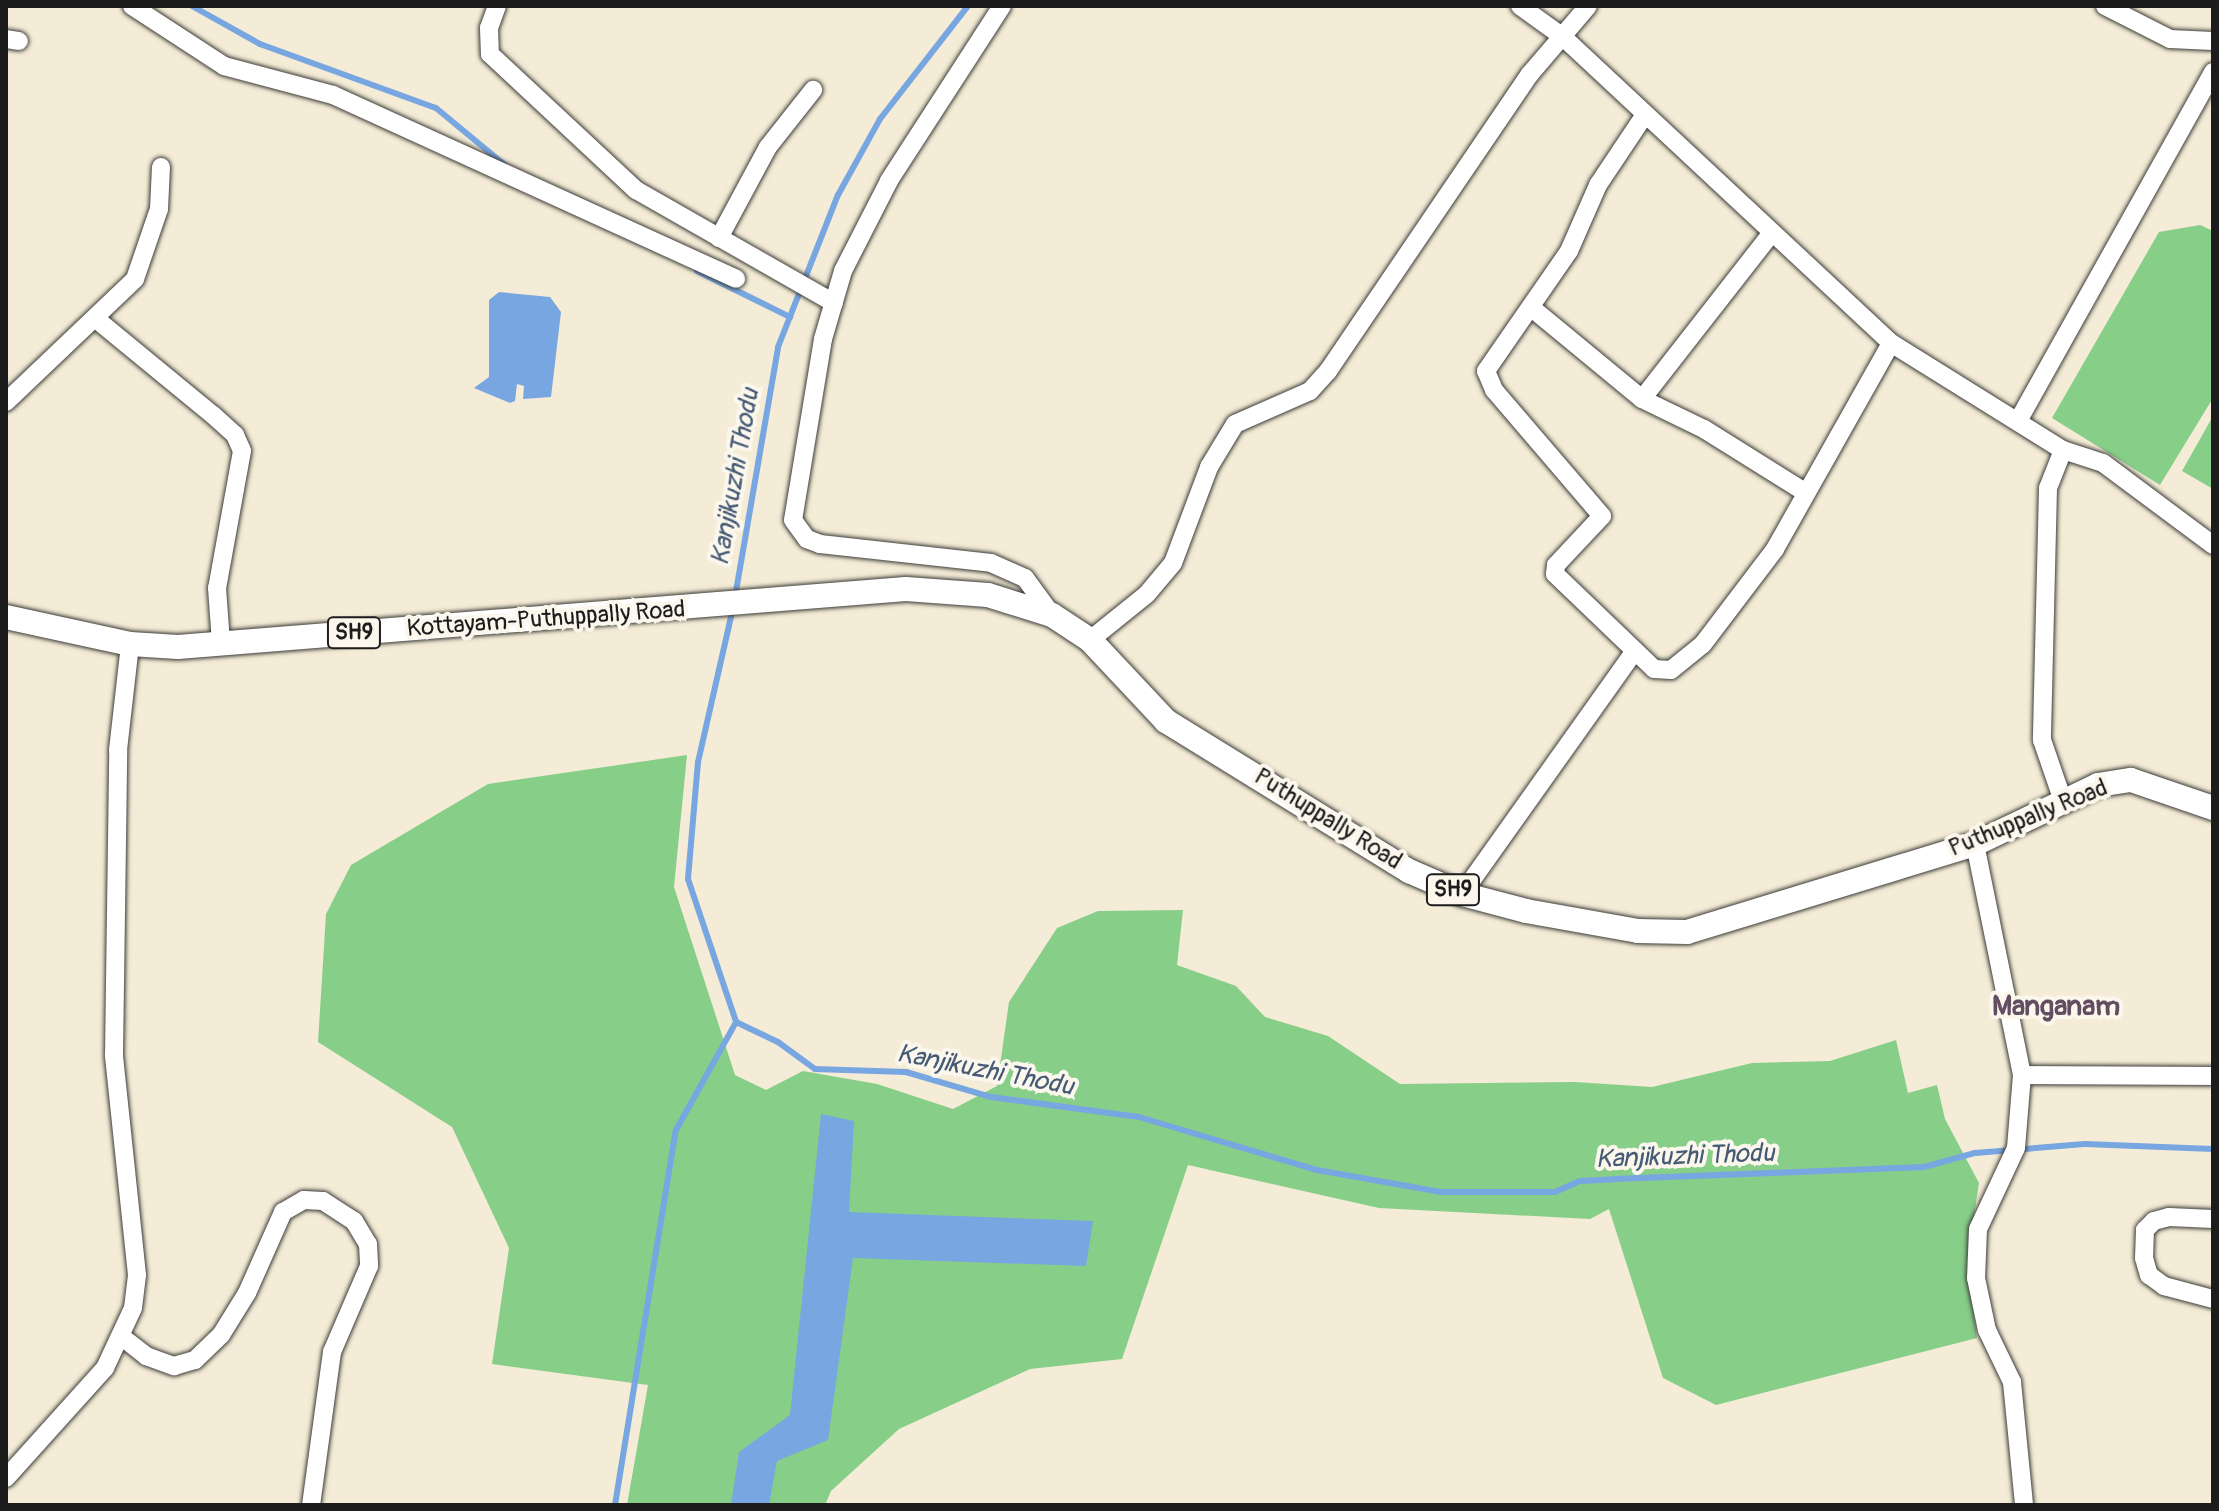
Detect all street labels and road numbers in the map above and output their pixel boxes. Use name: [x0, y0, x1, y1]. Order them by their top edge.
street label: Kottayam-Puthuppally Road: [406, 595, 686, 643]
road number: SH9: [326, 615, 382, 651]
street label: Puthuppally Road: [1249, 762, 1407, 876]
street label: Puthuppally Road: [1944, 773, 2112, 863]
road number: SH9: [1425, 872, 1481, 908]

